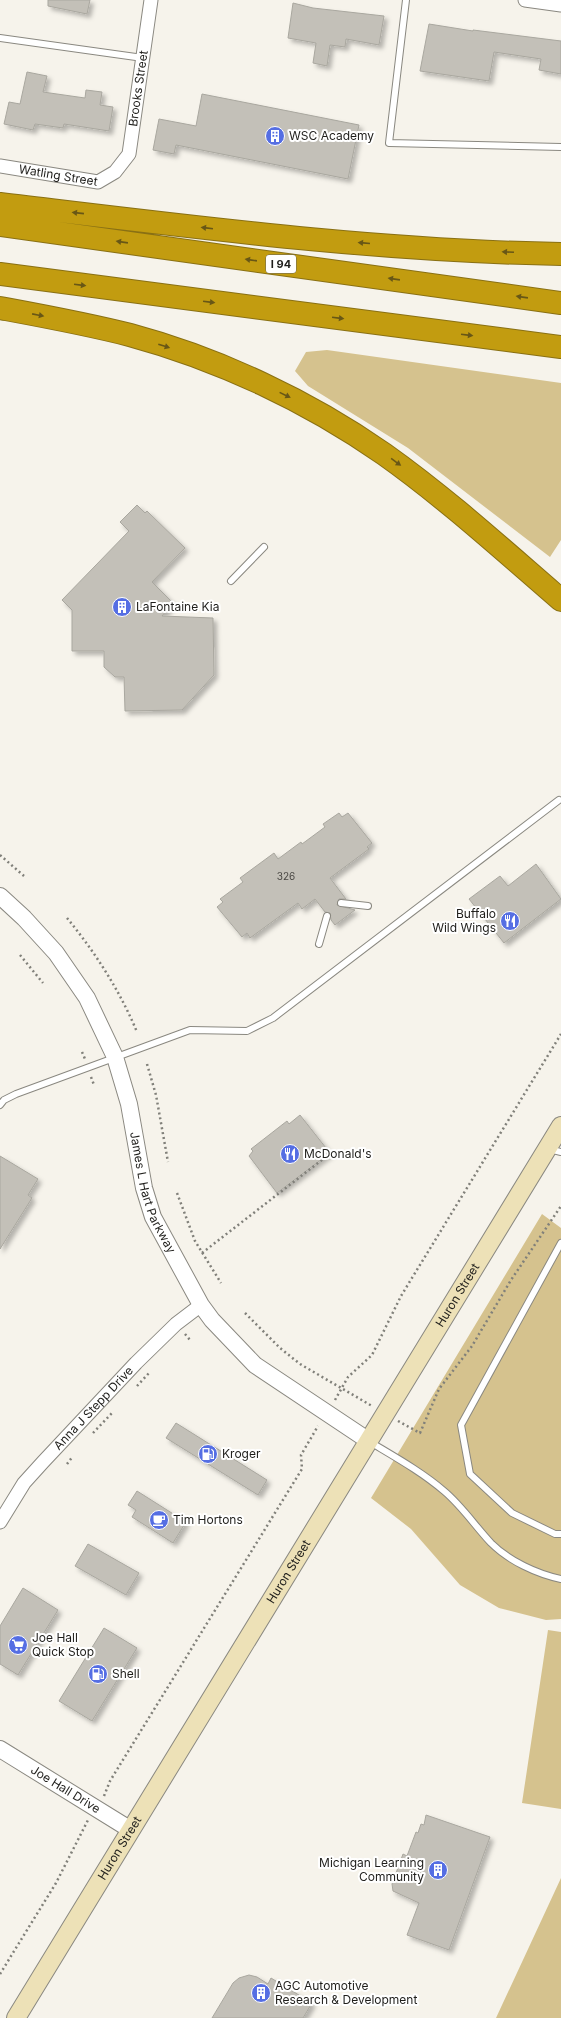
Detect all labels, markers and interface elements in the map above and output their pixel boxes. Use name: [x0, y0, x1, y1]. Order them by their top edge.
street label: Brooks Street: [125, 49, 151, 127]
building icon: WSC Academy: [264, 125, 286, 147]
place label: WSC Academy: [289, 128, 374, 143]
street label: Watling Street: [18, 161, 99, 189]
one-way arrow: [72, 210, 84, 216]
one-way arrow: [201, 225, 213, 231]
one-way arrow: [116, 238, 128, 245]
one-way arrow: [358, 240, 370, 247]
one-way arrow: [502, 249, 514, 256]
road number: I 94: [266, 255, 296, 273]
one-way arrow: [245, 257, 257, 263]
one-way arrow: [388, 276, 400, 283]
one-way arrow: [74, 282, 86, 288]
one-way arrow: [516, 294, 528, 301]
one-way arrow: [203, 298, 215, 305]
one-way arrow: [32, 312, 44, 318]
one-way arrow: [332, 315, 344, 321]
one-way arrow: [461, 332, 473, 338]
one-way arrow: [159, 343, 171, 349]
one-way arrow: [279, 392, 290, 398]
one-way arrow: [390, 458, 401, 467]
building icon: LaFontaine Kia: [111, 596, 133, 618]
place label: LaFontaine Kia: [136, 599, 219, 614]
house number: 326: [277, 870, 295, 882]
place label: Buffalo Wild Wings: [432, 906, 496, 935]
restaurant icon: Buffalo Wild Wings: [499, 910, 521, 932]
street label: James L Hart Parkway: [127, 1130, 179, 1256]
restaurant icon: McDonald's: [279, 1143, 301, 1165]
place label: McDonald's: [304, 1146, 372, 1161]
street label: Huron Street: [432, 1260, 482, 1330]
street label: Anna J Stepp Drive: [50, 1363, 136, 1453]
fuel station icon: Kroger: [197, 1443, 219, 1465]
place label: Kroger: [222, 1446, 261, 1461]
cafe icon: Tim Hortons: [148, 1509, 170, 1531]
place label: Tim Hortons: [173, 1512, 243, 1527]
street label: Huron Street: [263, 1537, 313, 1606]
place label: Joe Hall Quick Stop: [32, 1630, 94, 1659]
supermarket icon: Joe Hall Quick Stop: [7, 1634, 29, 1656]
fuel station icon: Shell: [87, 1663, 109, 1685]
place label: Shell: [112, 1666, 140, 1681]
street label: Joe Hall Drive: [28, 1762, 103, 1816]
street label: Huron Street: [94, 1813, 145, 1883]
place label: Michigan Learning Community: [319, 1855, 424, 1884]
building icon: Michigan Learning Community: [427, 1859, 449, 1881]
place label: AGC Automotive Research & Development: [275, 1978, 417, 2007]
building icon: AGC Automotive Research & Development: [250, 1982, 272, 2004]

